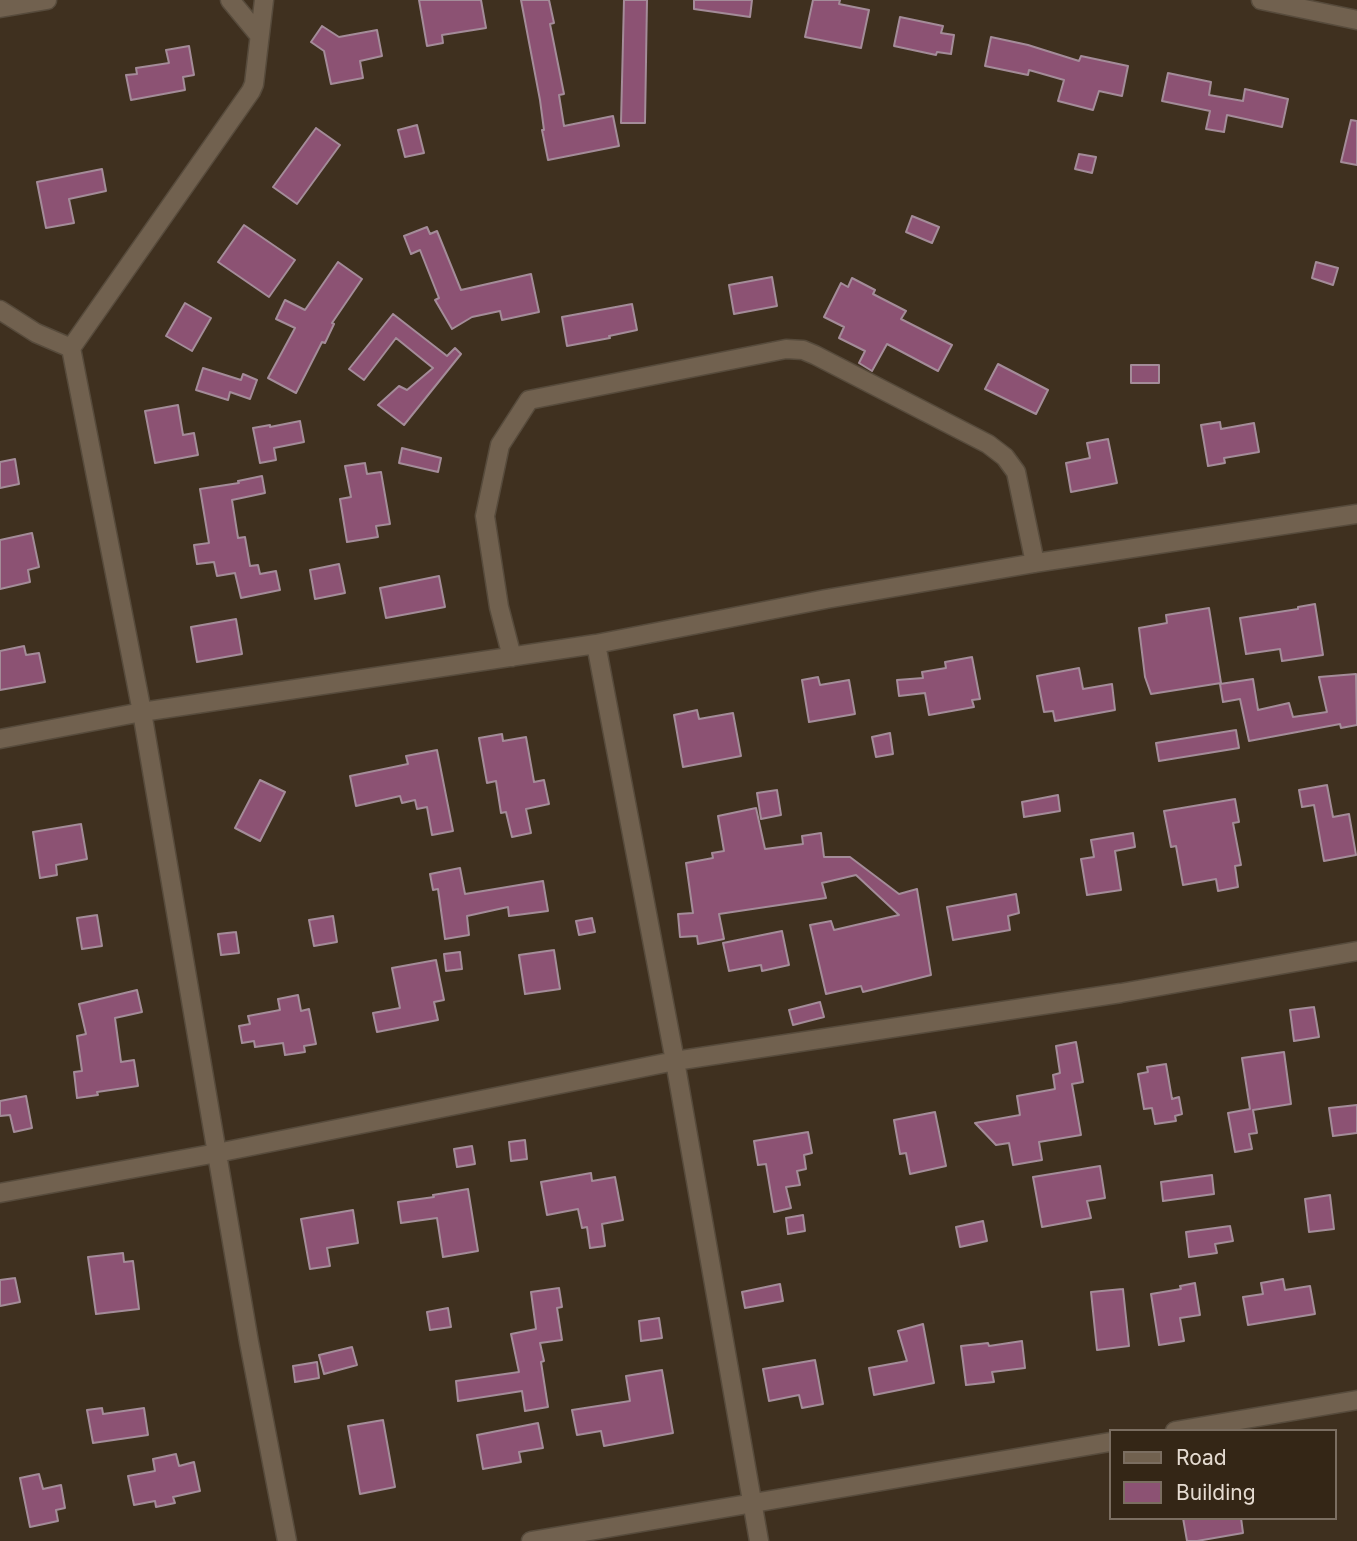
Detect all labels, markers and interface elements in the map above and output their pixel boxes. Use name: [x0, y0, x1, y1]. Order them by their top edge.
legend: [1108, 1429, 1336, 1520]
text: Road: [1176, 1445, 1227, 1470]
text: Building: [1176, 1480, 1256, 1505]

